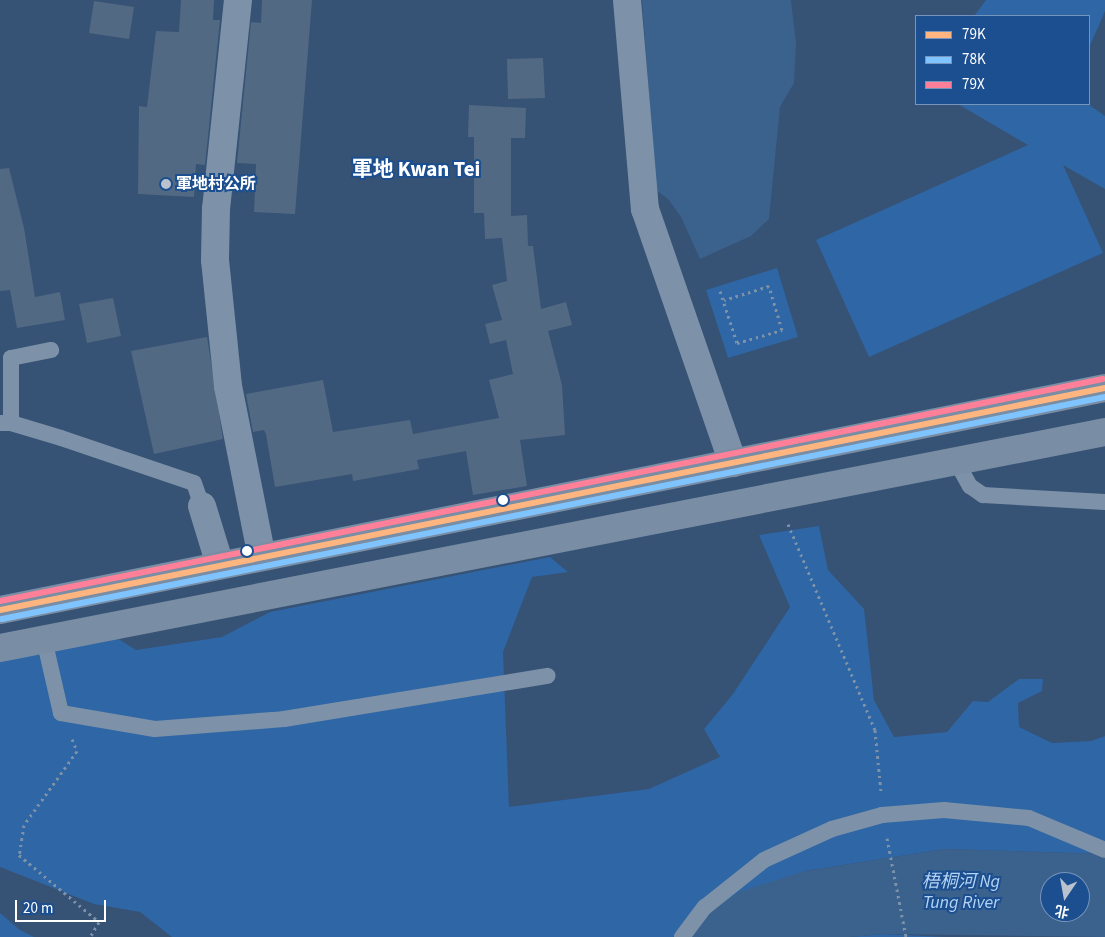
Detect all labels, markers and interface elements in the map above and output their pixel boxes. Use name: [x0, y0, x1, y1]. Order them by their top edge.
legend: [915, 15, 1090, 105]
text: 79K: [962, 24, 986, 45]
text: 78K: [962, 49, 986, 70]
text: 79X: [962, 74, 985, 95]
district label: 軍地 Kwan Tei: [352, 156, 480, 182]
place label: 軍地村公所: [176, 174, 256, 194]
marker: 軍地村公所: [160, 178, 172, 190]
unlabelled marker: [498, 495, 508, 505]
unlabelled marker: [242, 546, 252, 556]
water label: 梧桐河 Ng Tung River: [922, 872, 1000, 914]
north arrow: [1040, 872, 1090, 922]
scale bar: [18, 890, 109, 922]
text: 20 m: [23, 898, 53, 919]
text: 北: [1053, 899, 1071, 922]

